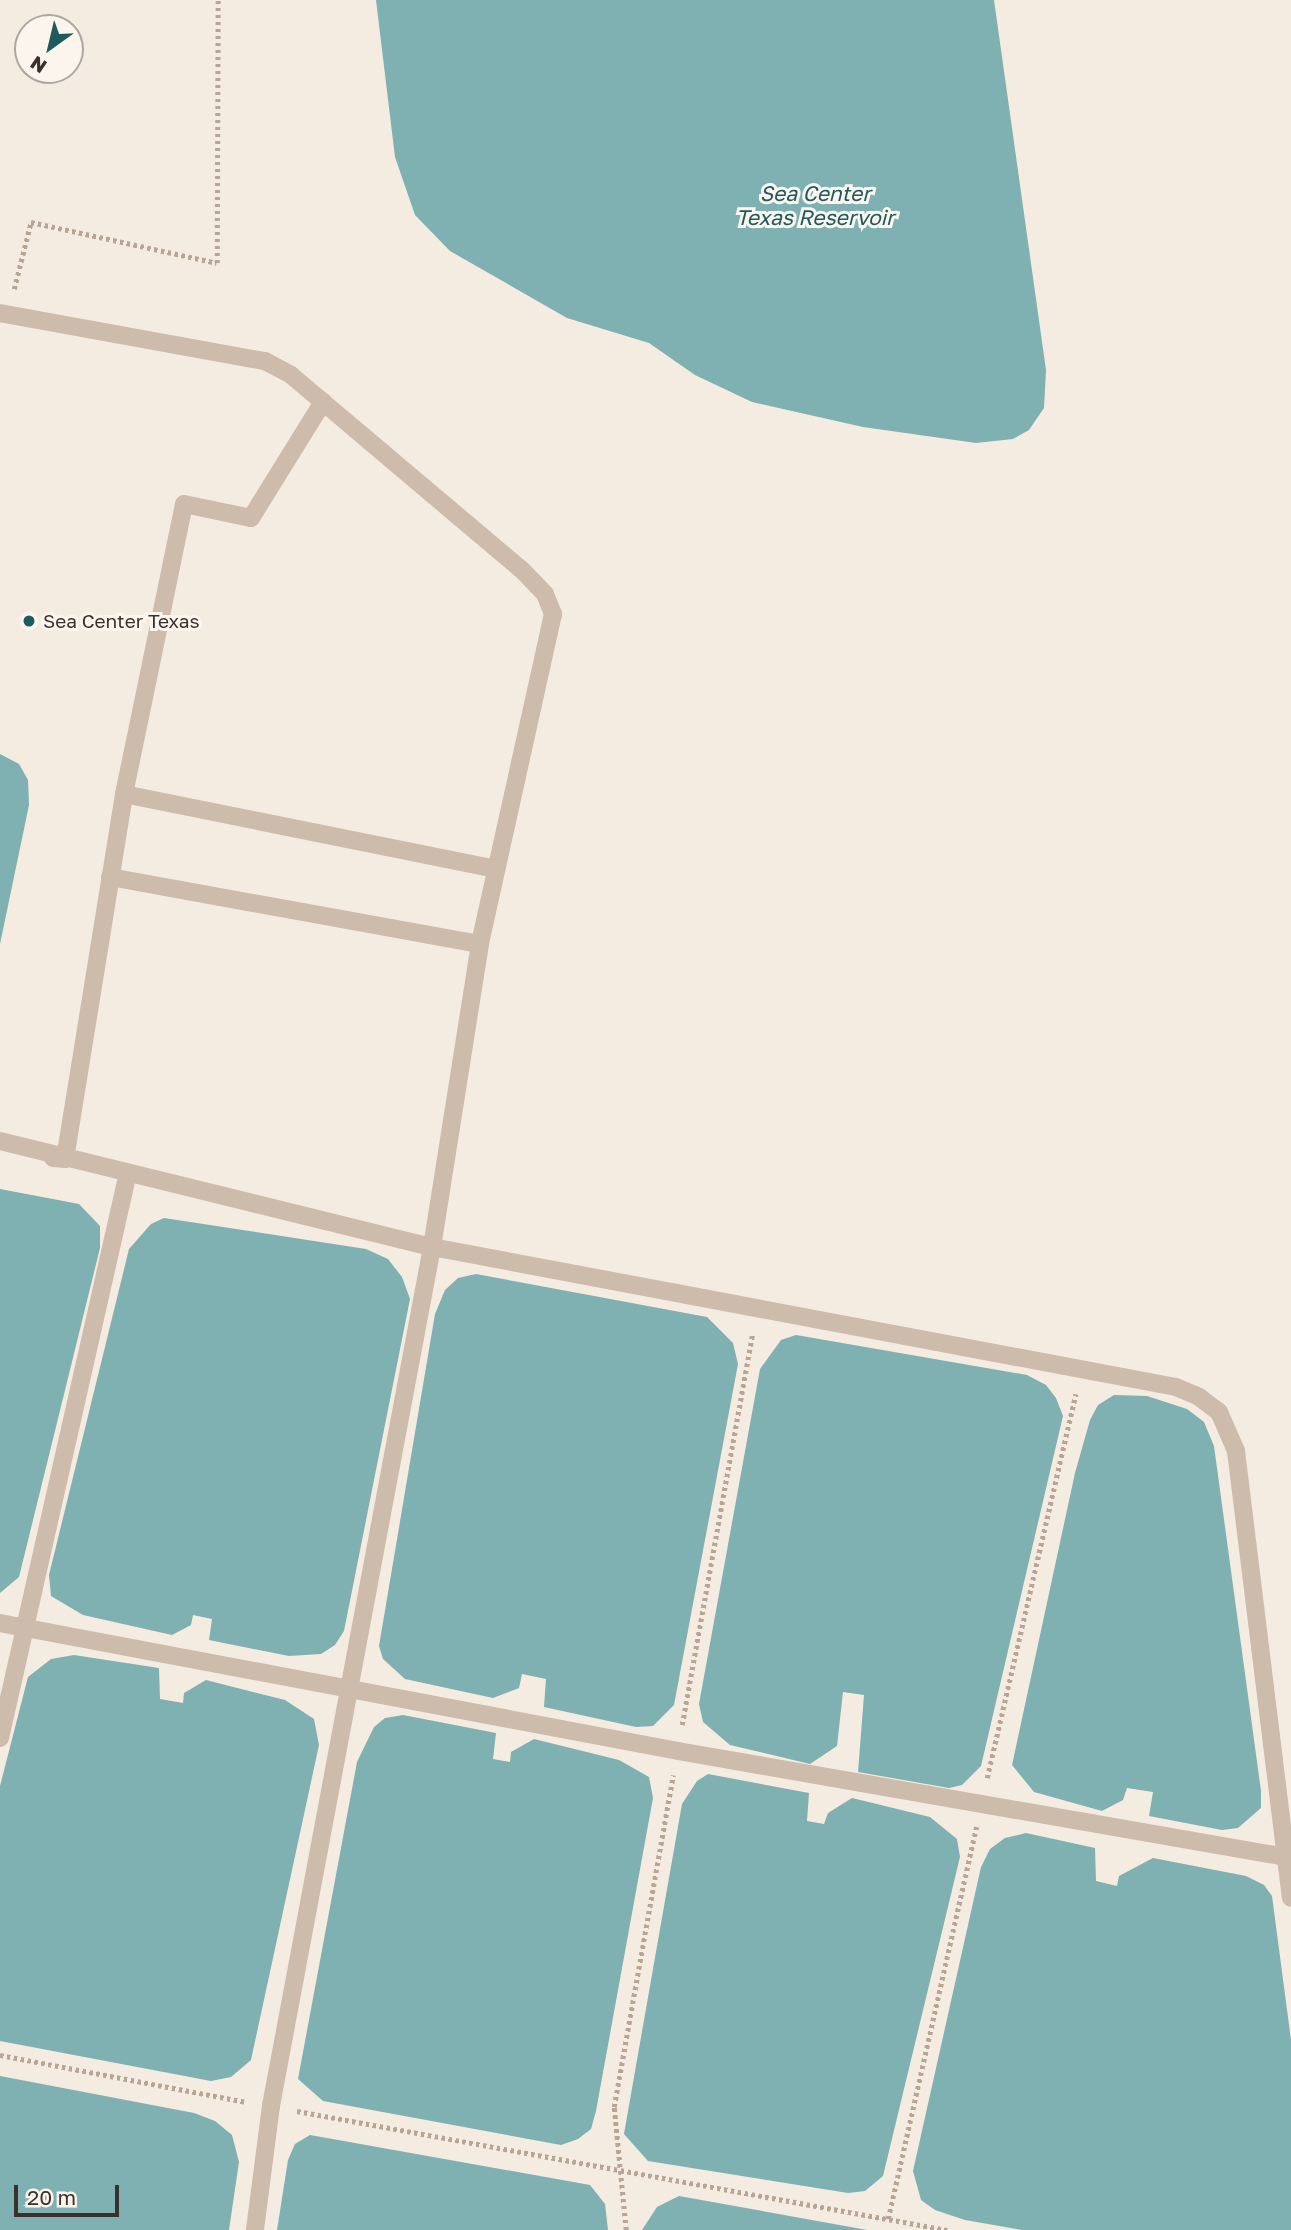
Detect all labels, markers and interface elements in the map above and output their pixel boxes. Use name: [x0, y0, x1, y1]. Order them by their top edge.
north arrow: [14, 14, 84, 84]
text: N: [26, 52, 51, 79]
water label: Sea Center Texas Reservoir: [736, 180, 894, 230]
place label: Sea Center Texas: [43, 610, 200, 632]
marker: Sea Center Texas: [21, 613, 37, 629]
scale bar: [18, 2170, 122, 2214]
text: 20 m: [27, 2184, 76, 2210]

